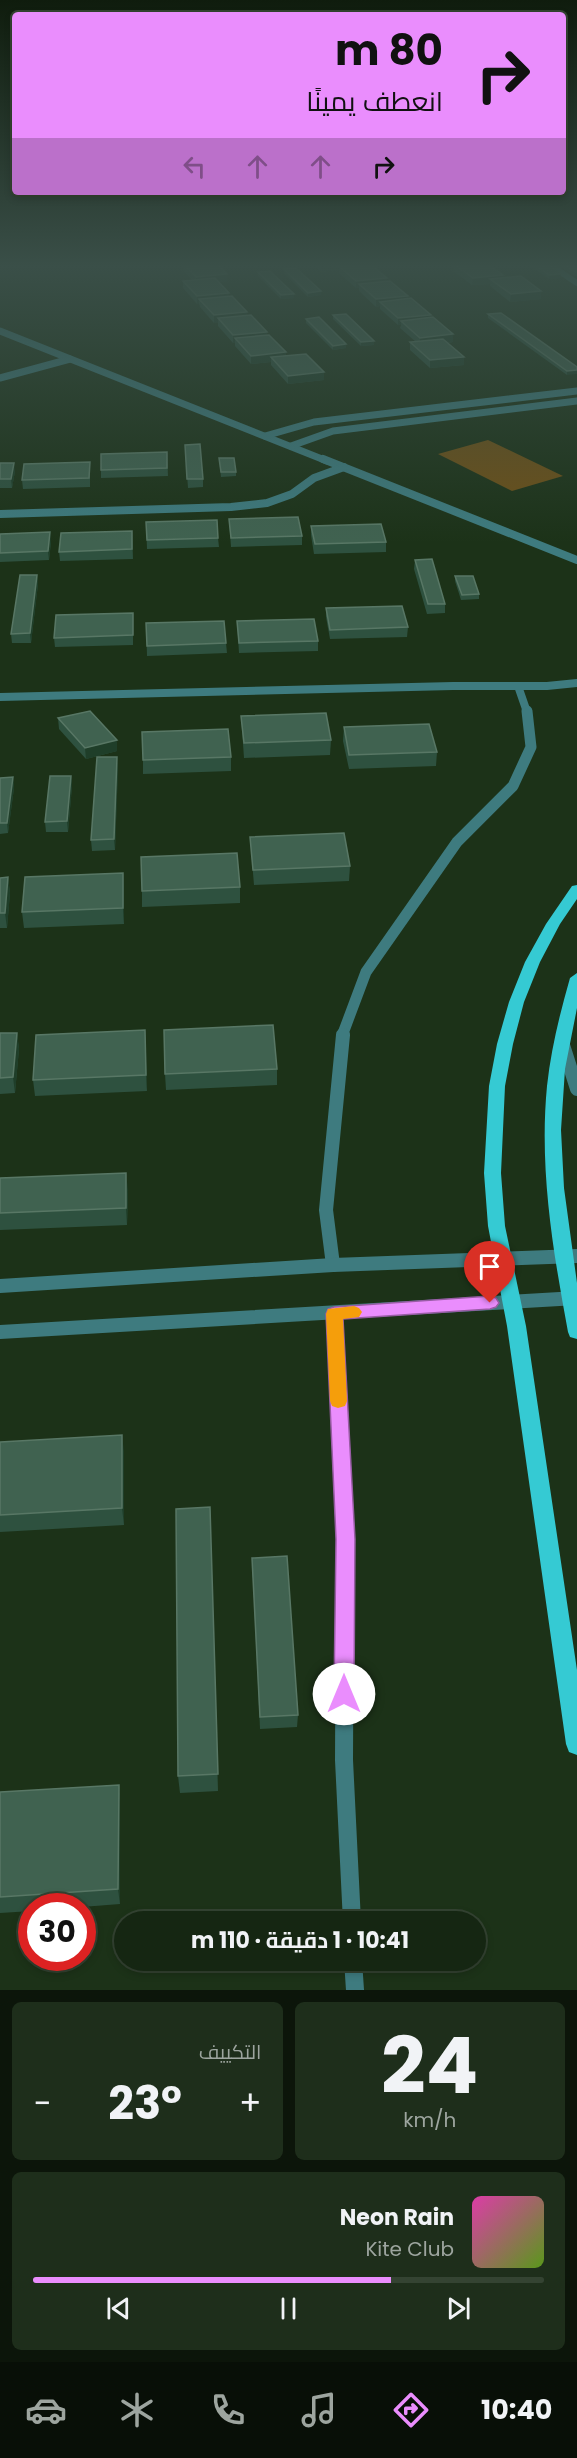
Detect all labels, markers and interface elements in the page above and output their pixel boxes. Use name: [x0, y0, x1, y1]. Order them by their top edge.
text: 80 m: [335, 21, 443, 80]
icon: right: [464, 36, 542, 114]
text: انعطف يمينًا: [306, 83, 443, 120]
icon: left: [178, 150, 211, 183]
icon: ahead: [241, 150, 274, 183]
icon: ahead: [304, 150, 337, 183]
icon: right: [367, 150, 400, 183]
pin: [464, 1241, 515, 1303]
icon: arrive: [473, 1250, 506, 1283]
position arrow: [312, 1662, 376, 1726]
speed limit sign: 30: [18, 1893, 96, 1971]
text: 10:41 · 1 دقيقة · 110 m: [191, 1925, 409, 1956]
text: 24: [381, 2011, 478, 2120]
text: التكييف: [199, 2038, 262, 2066]
text: 23°: [108, 2072, 182, 2135]
text: −: [33, 2080, 51, 2127]
text: +: [239, 2080, 262, 2127]
text: km/h: [403, 2106, 456, 2134]
text: Neon Rain: [340, 2202, 454, 2233]
text: Kite Club: [365, 2235, 454, 2263]
icon: previous: [102, 2292, 135, 2325]
icon: pause: [272, 2292, 305, 2325]
icon: next: [442, 2292, 475, 2325]
icon: car: [25, 2389, 67, 2431]
icon: climate: [116, 2389, 158, 2431]
icon: phone: [207, 2389, 249, 2431]
icon: music: [298, 2389, 340, 2431]
icon: directions: [390, 2389, 432, 2431]
text: 10:40: [481, 2391, 552, 2428]

